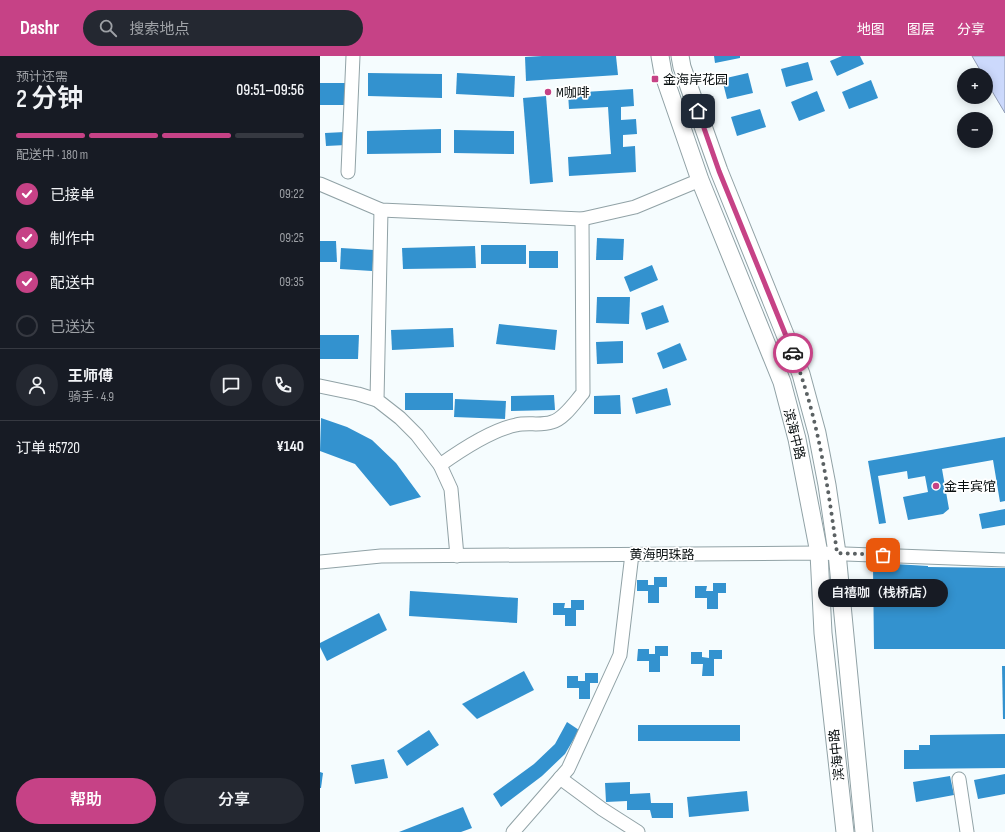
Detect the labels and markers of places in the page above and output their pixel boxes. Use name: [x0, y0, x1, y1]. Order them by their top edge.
place label: 金海岸花园: [663, 72, 728, 88]
marker: 金海岸花园: [650, 74, 660, 84]
place label: M咖啡: [556, 85, 590, 101]
marker: M咖啡: [543, 87, 553, 97]
pin: [681, 94, 715, 128]
place label: 金丰宾馆: [944, 479, 996, 495]
marker: 金丰宾馆: [931, 481, 941, 491]
pin: [866, 538, 900, 572]
callout: 自禧咖（栈桥店）: [818, 579, 948, 607]

